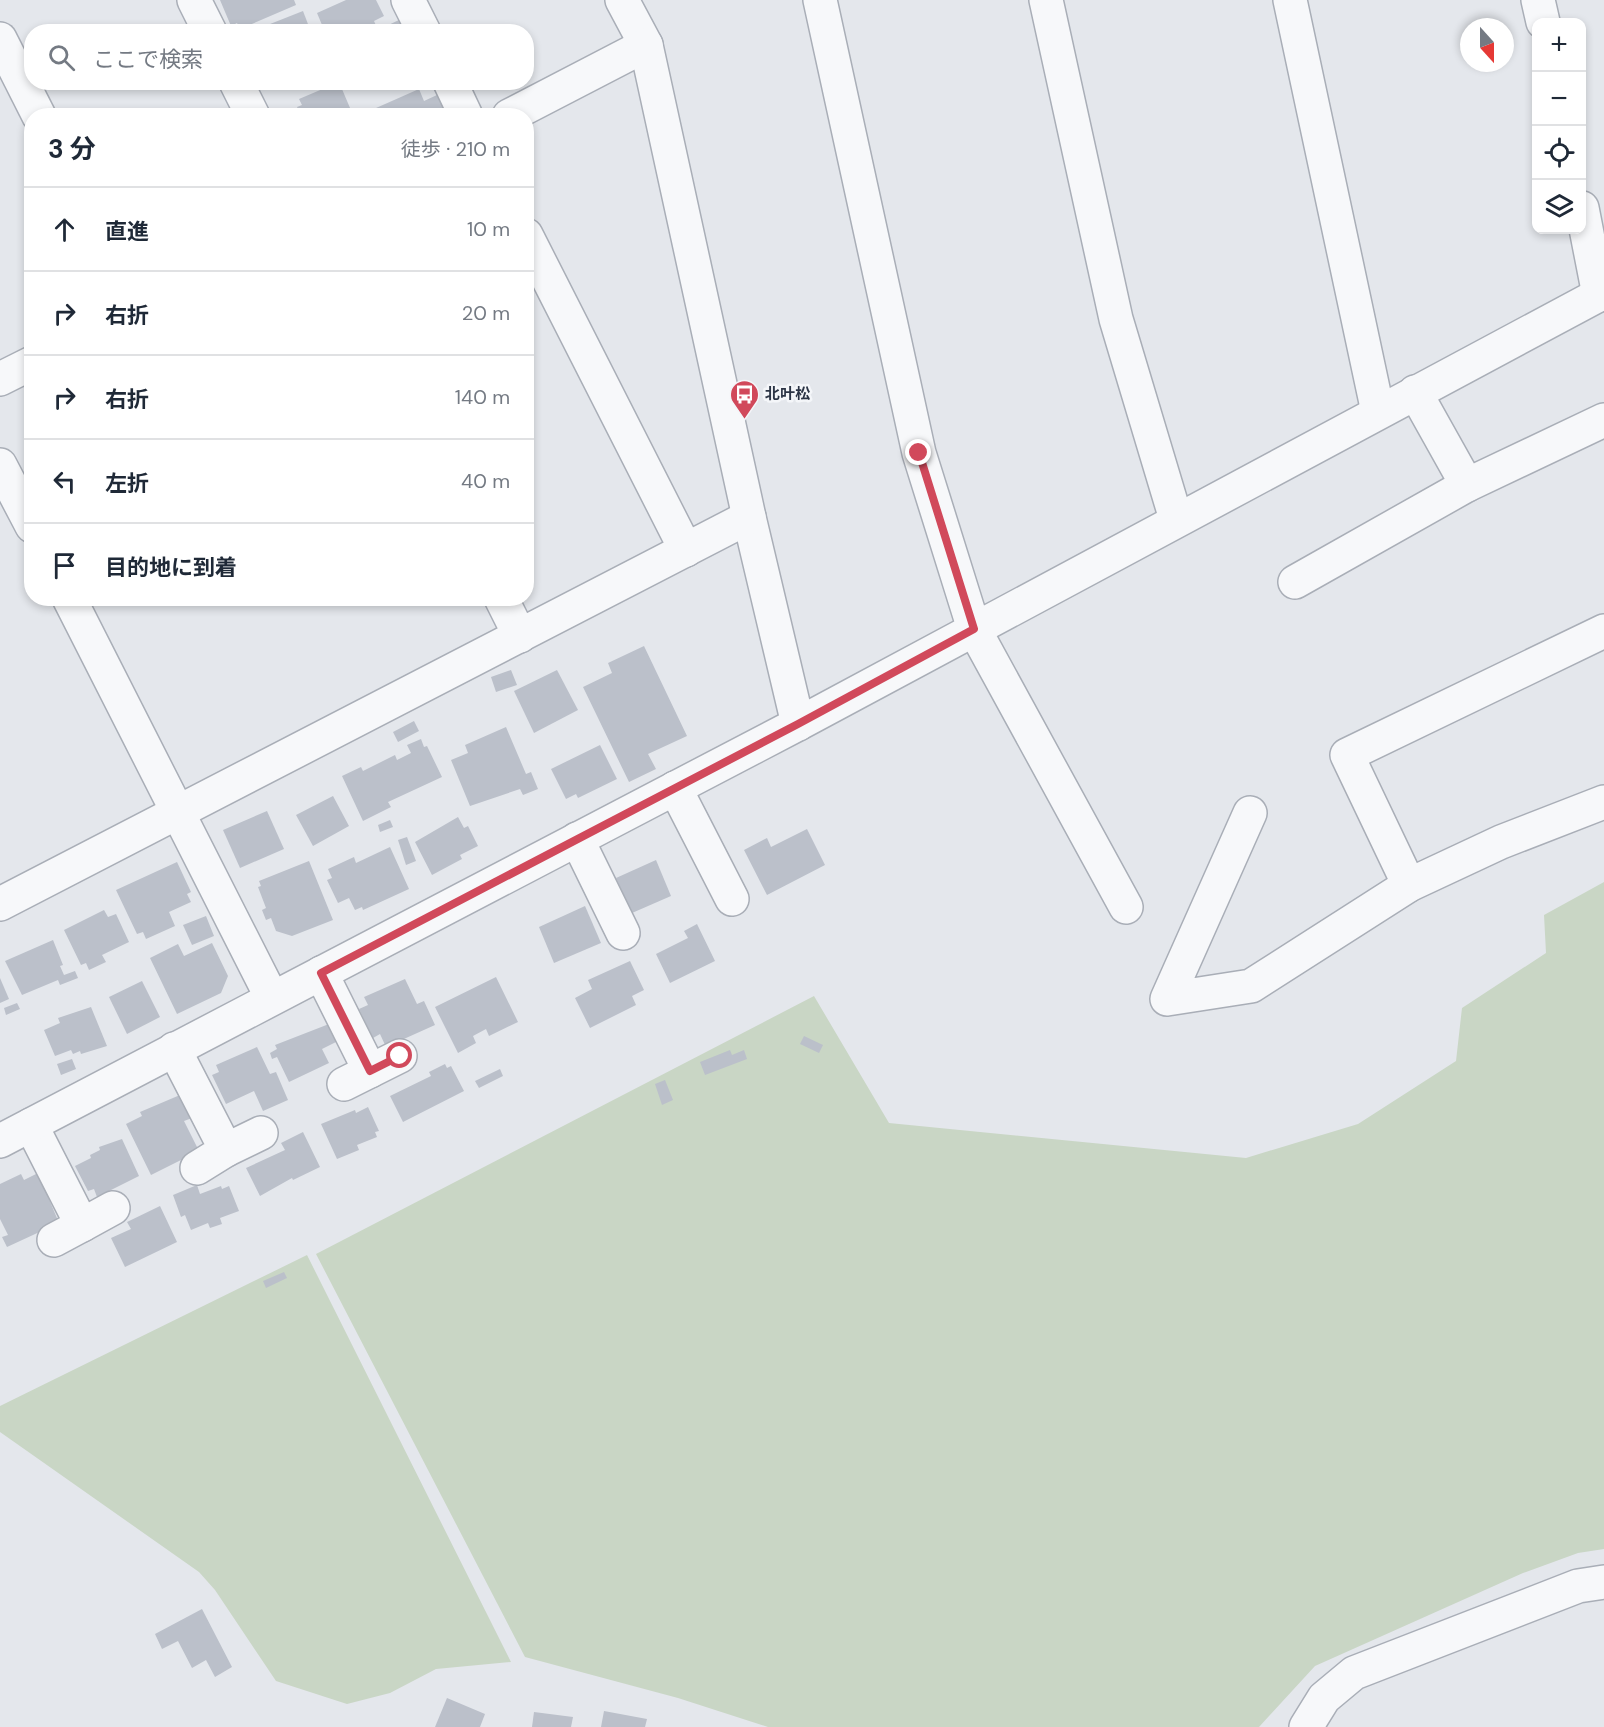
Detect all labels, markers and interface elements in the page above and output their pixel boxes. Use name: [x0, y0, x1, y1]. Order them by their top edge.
north arrow: [1460, 18, 1514, 72]
map controls: [1532, 18, 1586, 234]
button: +: [1532, 18, 1586, 72]
search box: [24, 24, 534, 90]
icon: search: [45, 41, 78, 74]
text: ここで検索: [93, 45, 203, 74]
button: −: [1532, 72, 1586, 126]
button: locate: [1532, 126, 1586, 180]
text: 3 分: [48, 132, 96, 166]
text: 徒歩 · 210 m: [401, 136, 510, 162]
button: layers: [1532, 180, 1586, 234]
icon: ahead: [48, 213, 81, 246]
text: 10 m: [467, 216, 510, 242]
text: 直進: [105, 217, 149, 246]
icon: right: [48, 297, 81, 330]
text: 20 m: [462, 300, 510, 326]
text: 右折: [105, 301, 149, 330]
bus stop icon: 北叶松: [728, 378, 760, 420]
icon: right: [48, 381, 81, 414]
text: 140 m: [455, 384, 510, 410]
place label: 北叶松: [765, 384, 810, 404]
text: 右折: [105, 385, 149, 414]
route end: [905, 439, 931, 465]
icon: left: [48, 465, 81, 498]
text: 40 m: [461, 468, 510, 494]
text: 左折: [105, 469, 149, 498]
icon: arrive: [48, 549, 81, 582]
text: 目的地に到着: [105, 553, 237, 582]
route start: [386, 1042, 412, 1068]

